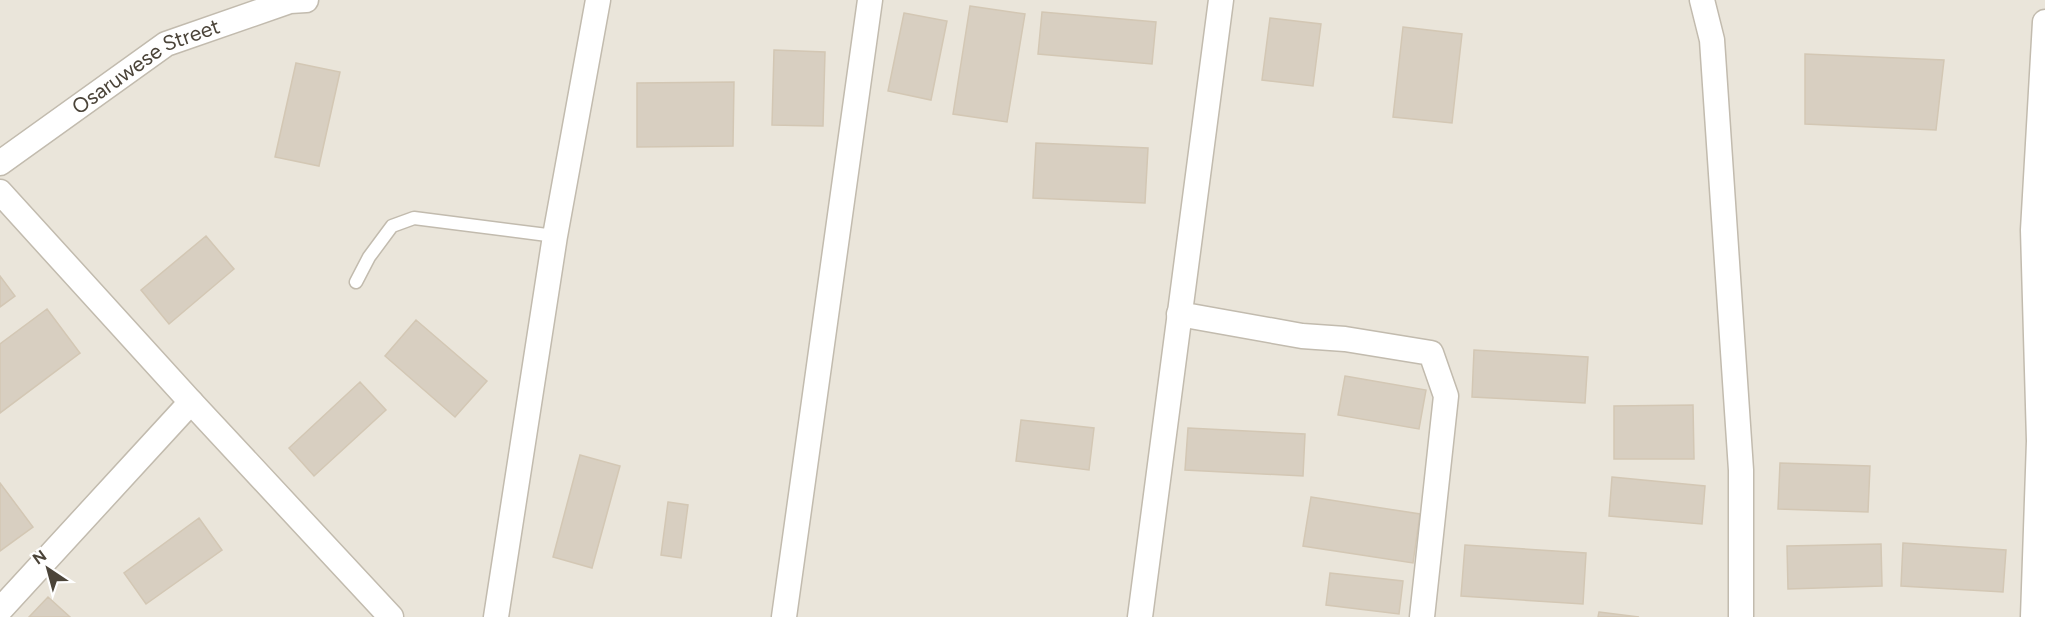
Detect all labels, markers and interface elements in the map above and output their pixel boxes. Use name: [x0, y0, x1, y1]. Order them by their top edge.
street label: Osaruwese Street: [67, 13, 223, 119]
north arrow: [18, 539, 78, 599]
text: N: [29, 546, 50, 569]

